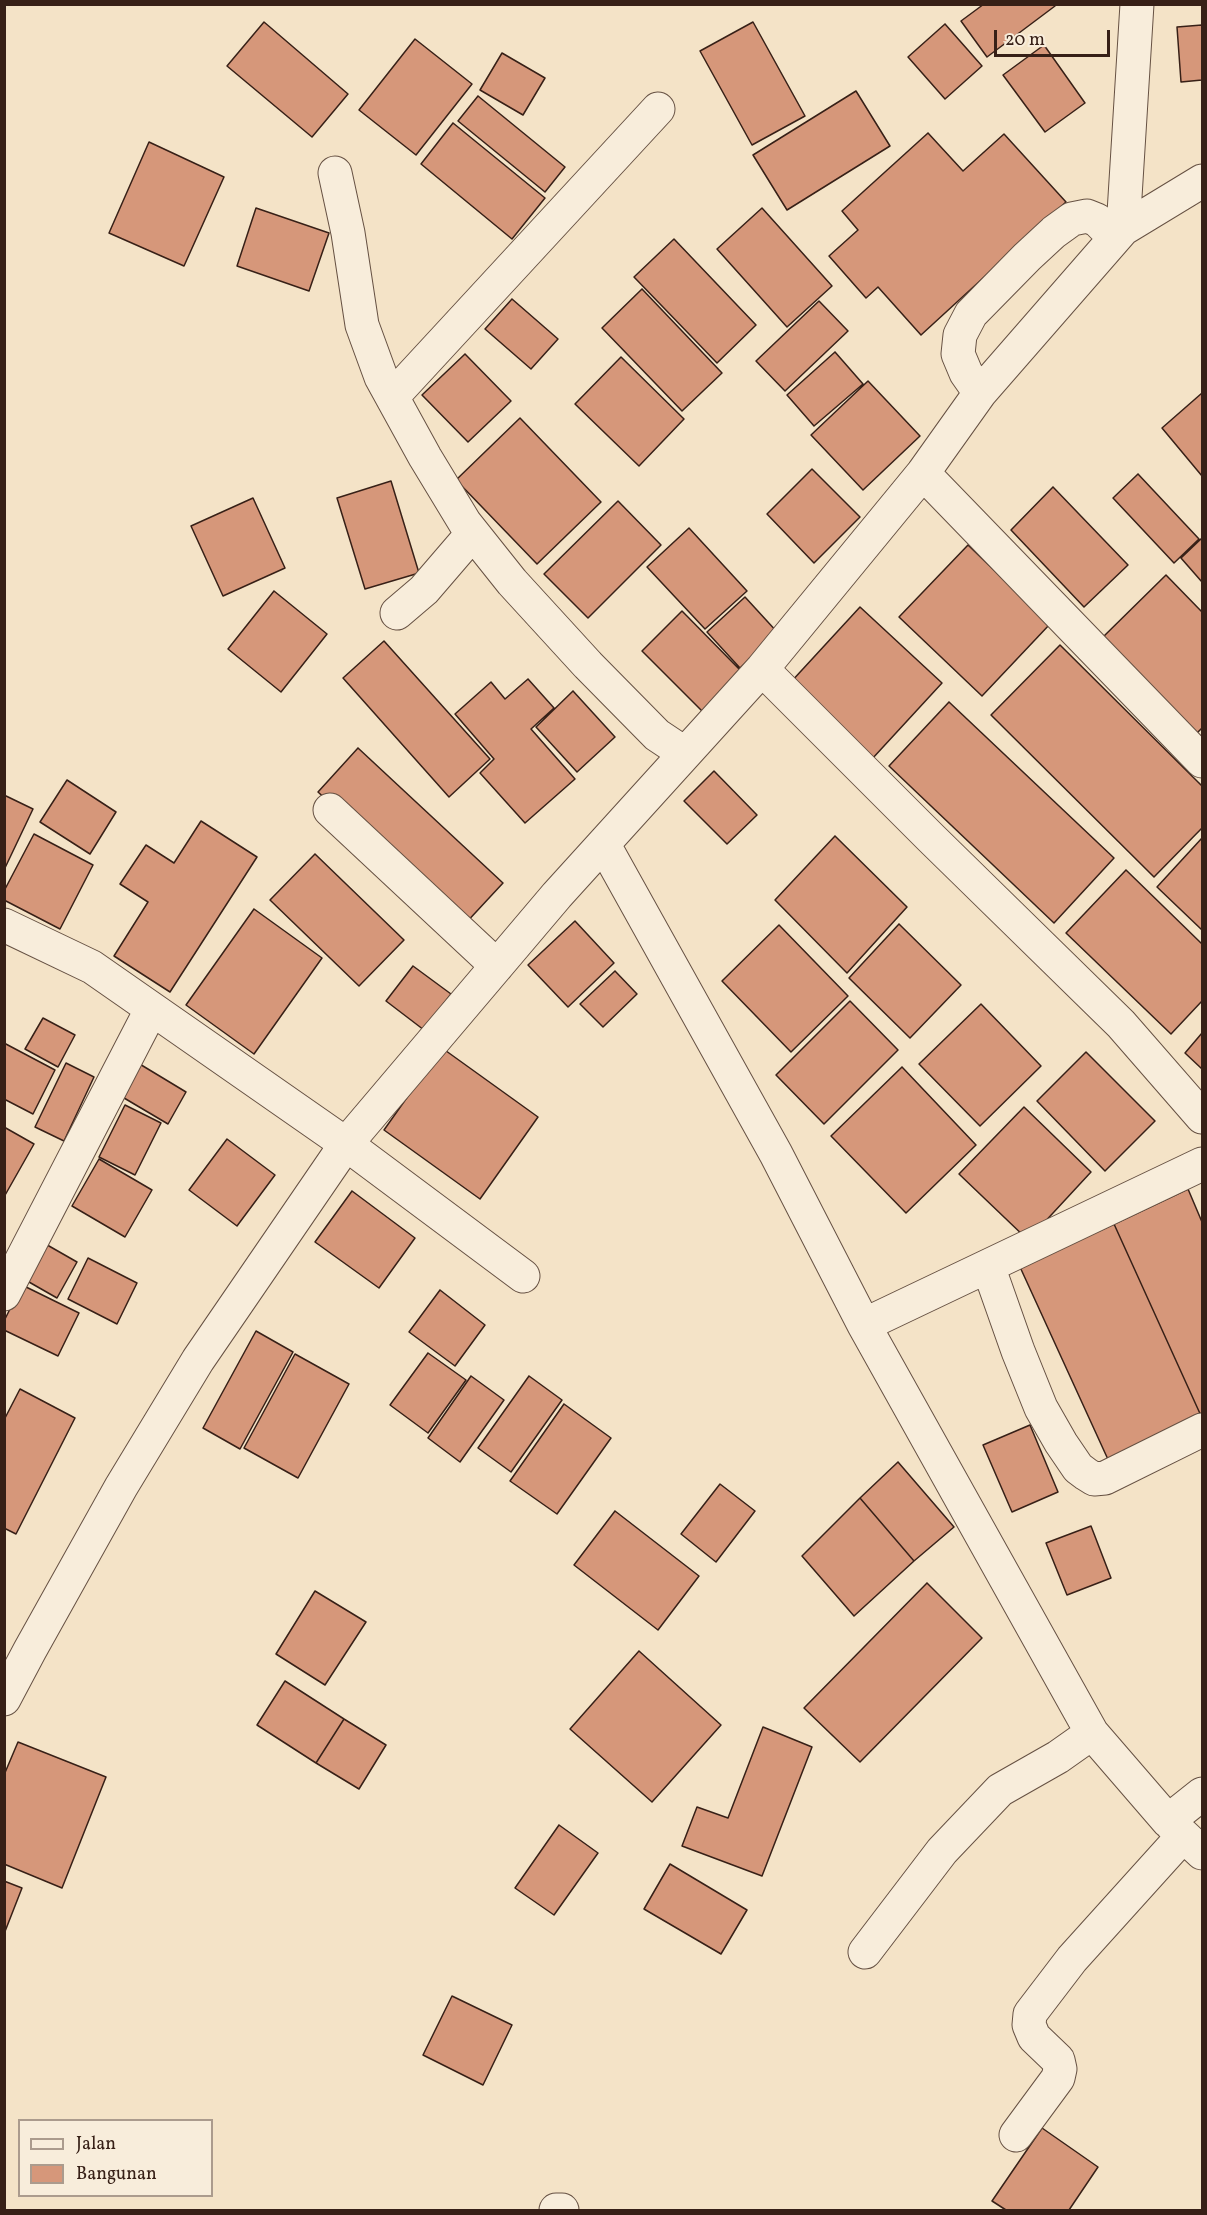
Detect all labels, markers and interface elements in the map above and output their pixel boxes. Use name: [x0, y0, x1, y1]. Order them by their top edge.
scale bar: [997, 18, 1112, 56]
text: 20 m: [1005, 28, 1045, 53]
legend: [18, 2119, 213, 2197]
text: Jalan: [76, 2132, 116, 2157]
text: Bangunan: [76, 2162, 157, 2187]

